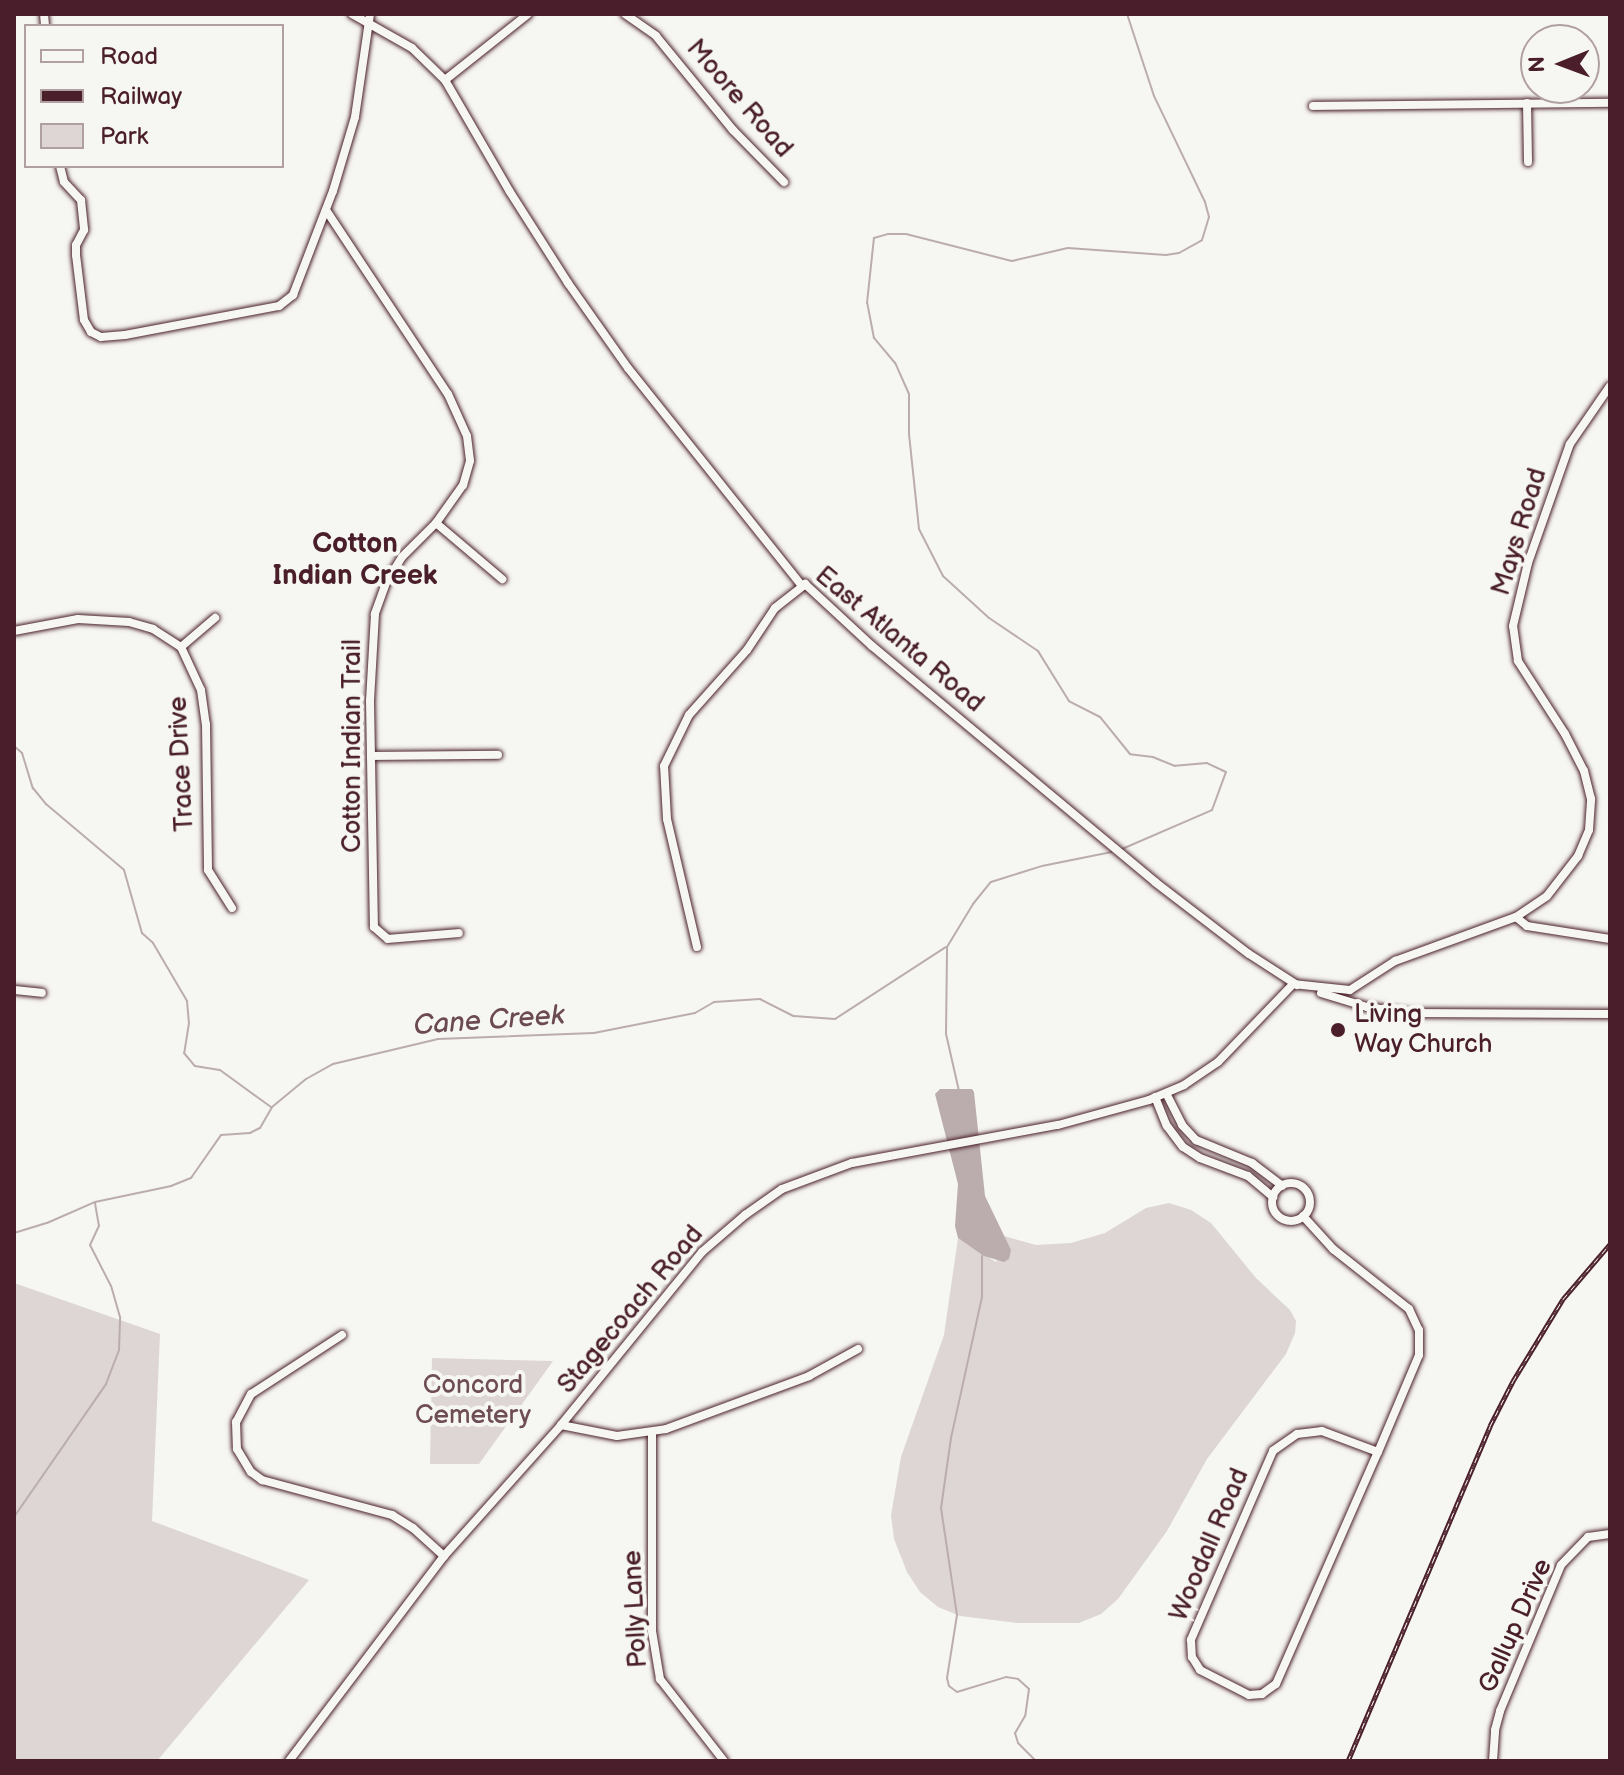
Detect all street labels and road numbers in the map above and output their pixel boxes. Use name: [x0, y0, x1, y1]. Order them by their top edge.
street label: Moore Road: [679, 34, 799, 164]
street label: Mays Road: [1486, 465, 1554, 599]
street label: East Atlanta Road: [808, 560, 990, 720]
street label: Cotton Indian Trail: [337, 639, 369, 853]
street label: Trace Drive: [163, 696, 201, 832]
street label: Stagecoach Road: [552, 1220, 710, 1400]
street label: Woodall Road: [1164, 1464, 1256, 1626]
street label: Polly Lane: [617, 1549, 655, 1669]
street label: Gallup Drive: [1473, 1554, 1559, 1698]

